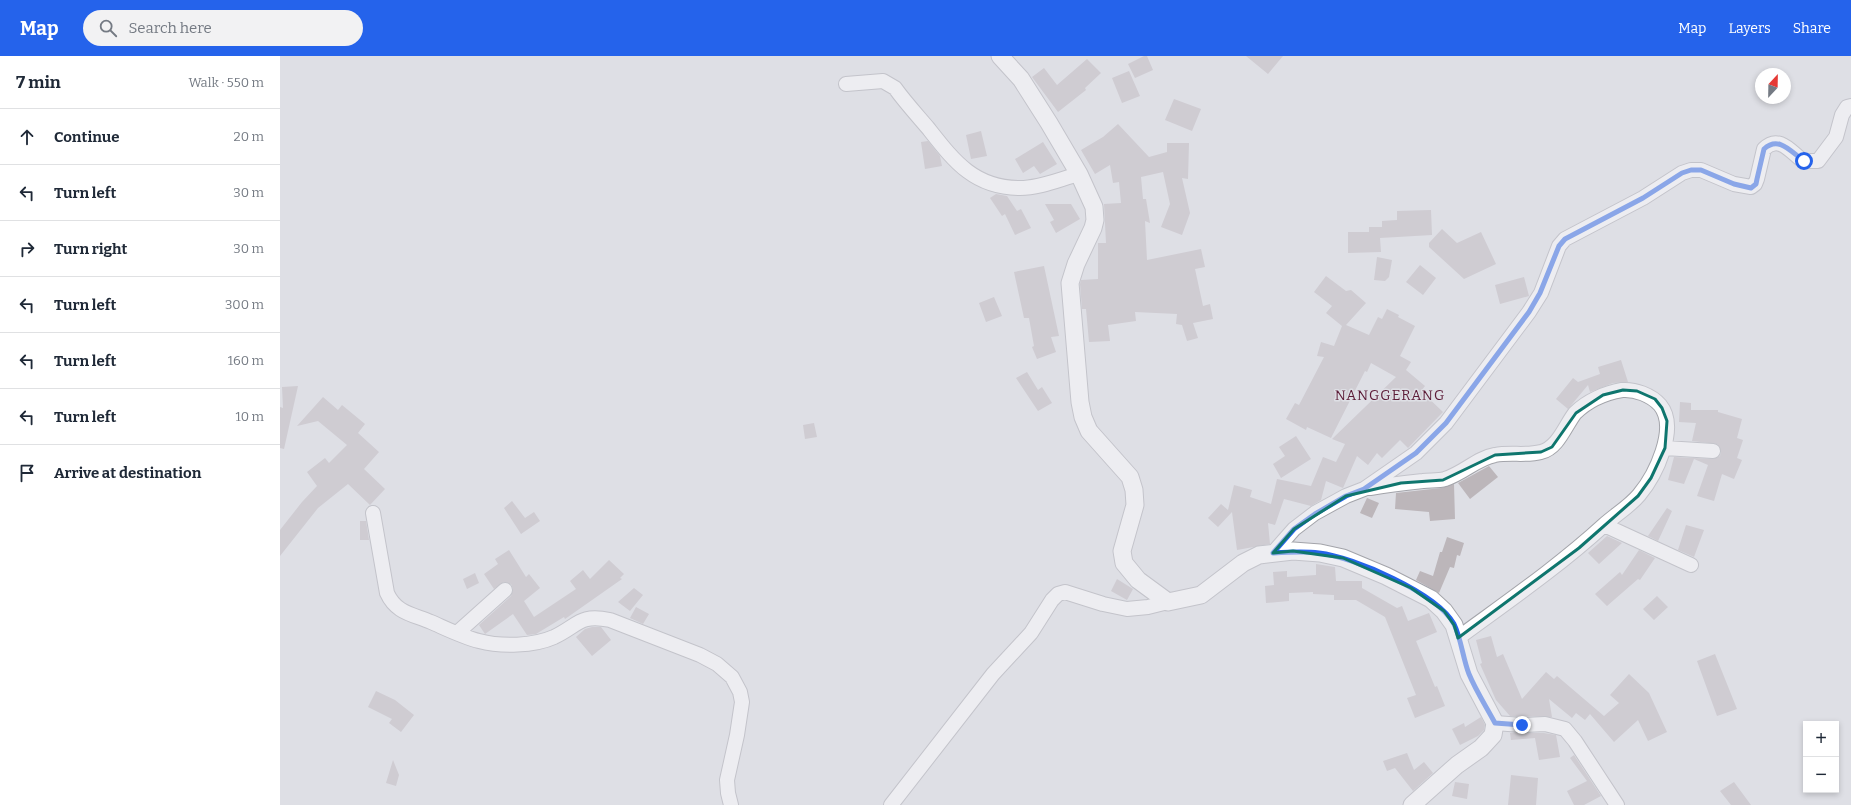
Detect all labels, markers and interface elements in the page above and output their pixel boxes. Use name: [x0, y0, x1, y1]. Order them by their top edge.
search box: [83, 10, 363, 46]
text: Map: [20, 17, 59, 40]
icon: search: [97, 17, 119, 39]
text: Search here: [129, 19, 212, 37]
text: Map: [1678, 20, 1706, 37]
text: Layers: [1728, 20, 1771, 37]
text: Share: [1793, 20, 1831, 37]
north arrow: [1755, 68, 1791, 104]
text: 7 min: [16, 72, 61, 93]
text: Walk · 550 m: [188, 75, 264, 90]
icon: ahead: [16, 126, 38, 148]
text: Continue: [54, 128, 120, 146]
text: 20 m: [234, 129, 264, 144]
route start: [1795, 152, 1813, 170]
icon: left: [16, 182, 38, 204]
text: Turn left: [54, 184, 116, 202]
text: 30 m: [233, 185, 264, 200]
icon: right: [16, 238, 38, 260]
text: Turn right: [54, 240, 127, 258]
text: 30 m: [233, 241, 264, 256]
icon: left: [16, 294, 38, 316]
text: Turn left: [54, 296, 116, 314]
text: 300 m: [225, 297, 264, 312]
icon: left: [16, 350, 38, 372]
text: Turn left: [54, 352, 116, 370]
text: 160 m: [228, 353, 264, 368]
district label: NANGGERANG: [1335, 387, 1445, 404]
icon: left: [16, 406, 38, 428]
text: Turn left: [54, 408, 116, 426]
text: 10 m: [235, 409, 264, 424]
icon: arrive: [16, 462, 38, 484]
text: Arrive at destination: [54, 464, 201, 482]
route end: [1513, 716, 1531, 734]
map controls: [1803, 721, 1839, 793]
button: +: [1803, 721, 1839, 757]
button: −: [1803, 757, 1839, 793]

